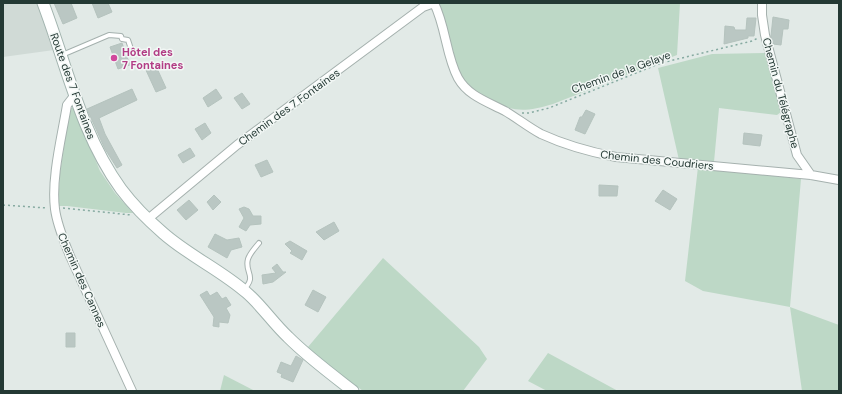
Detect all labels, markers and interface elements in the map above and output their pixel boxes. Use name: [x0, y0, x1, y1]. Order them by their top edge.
street label: Route des 7 Fontaines: [47, 31, 99, 141]
street label: Chemin du Télégraphe: [759, 36, 803, 150]
place label: Hôtel des 7 Fontaines: [122, 45, 183, 72]
street label: Chemin de la Gelaye: [570, 48, 672, 96]
marker: Hôtel des 7 Fontaines: [109, 53, 119, 63]
street label: Chemin des 7 Fontaines: [236, 65, 342, 149]
street label: Chemin des Coudriers: [600, 147, 714, 173]
street label: Chemin des Cannes: [55, 231, 109, 329]

